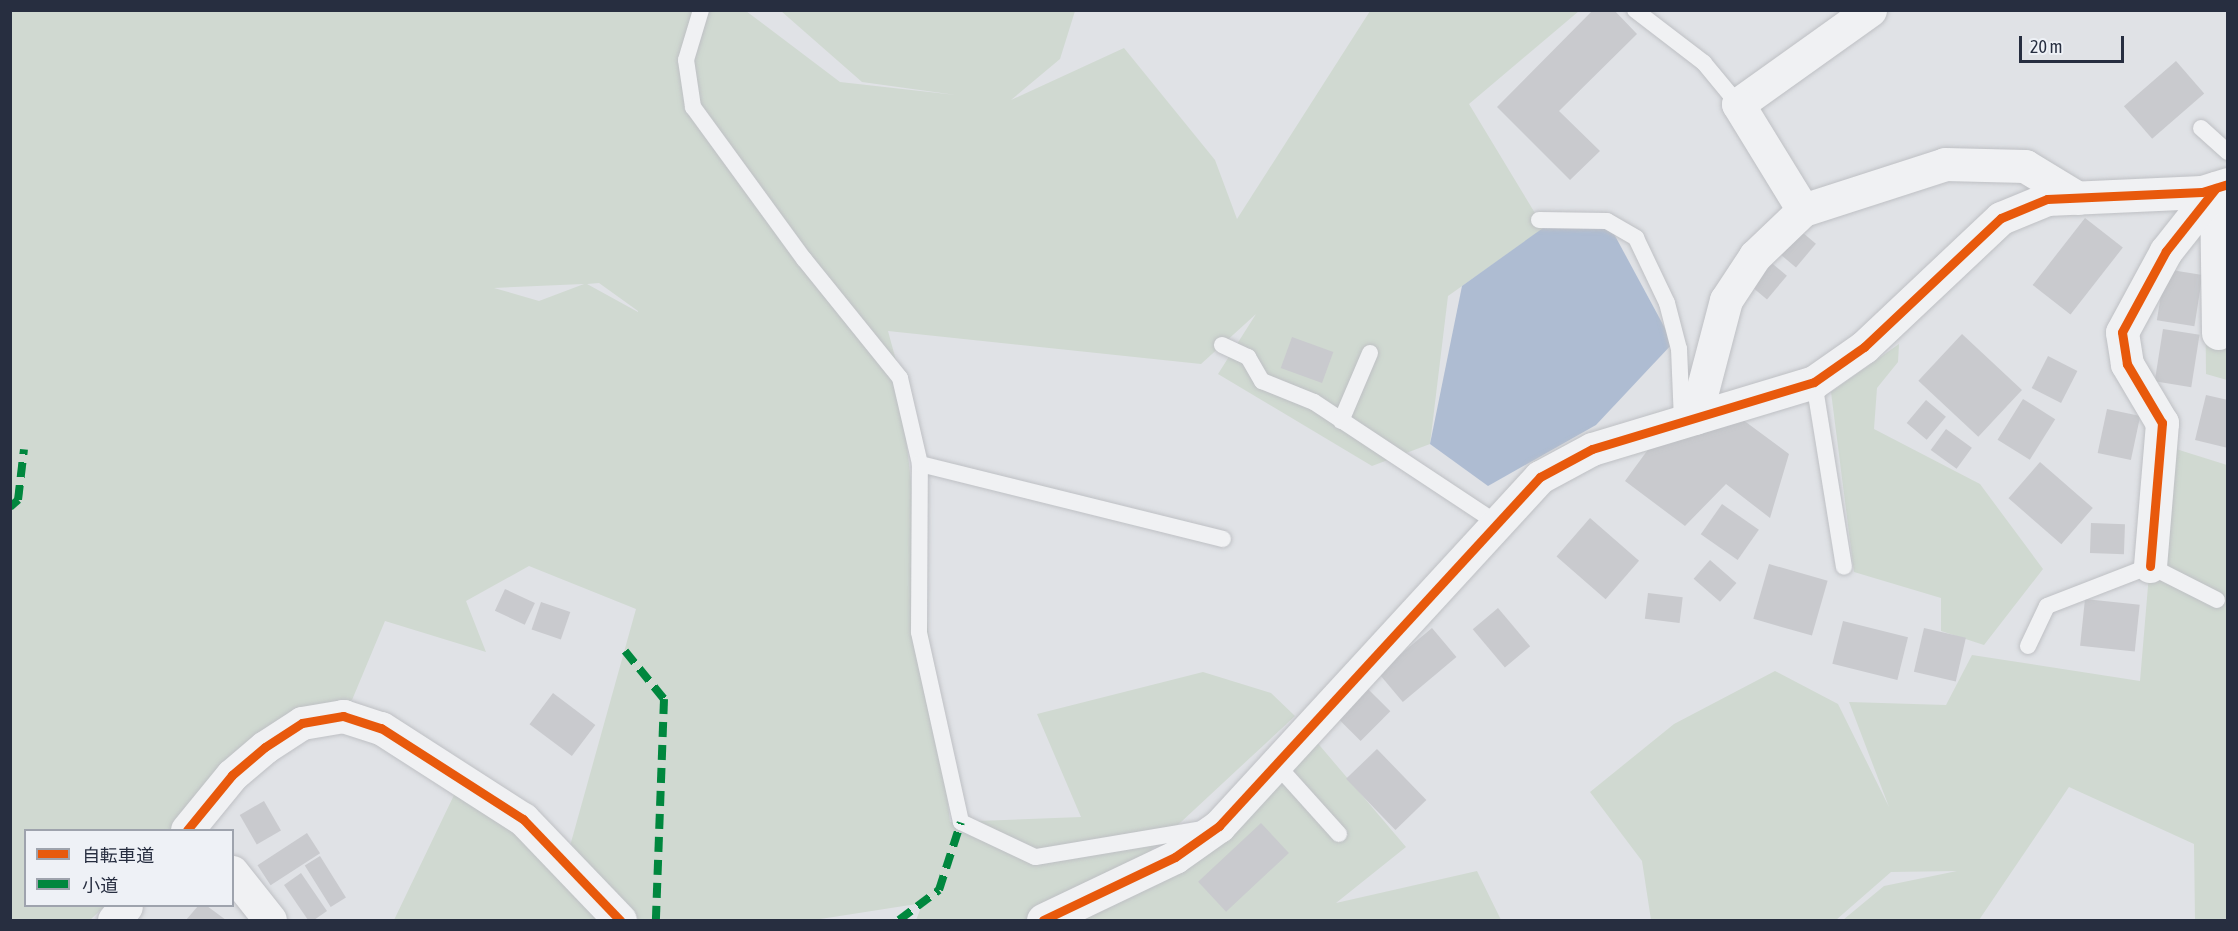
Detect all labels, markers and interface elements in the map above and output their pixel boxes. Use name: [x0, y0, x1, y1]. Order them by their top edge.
scale bar: [2022, 24, 2127, 62]
text: 20 m: [2030, 36, 2062, 57]
legend: [24, 829, 234, 907]
text: 自転車道: [82, 845, 154, 866]
text: 小道: [82, 875, 118, 896]

